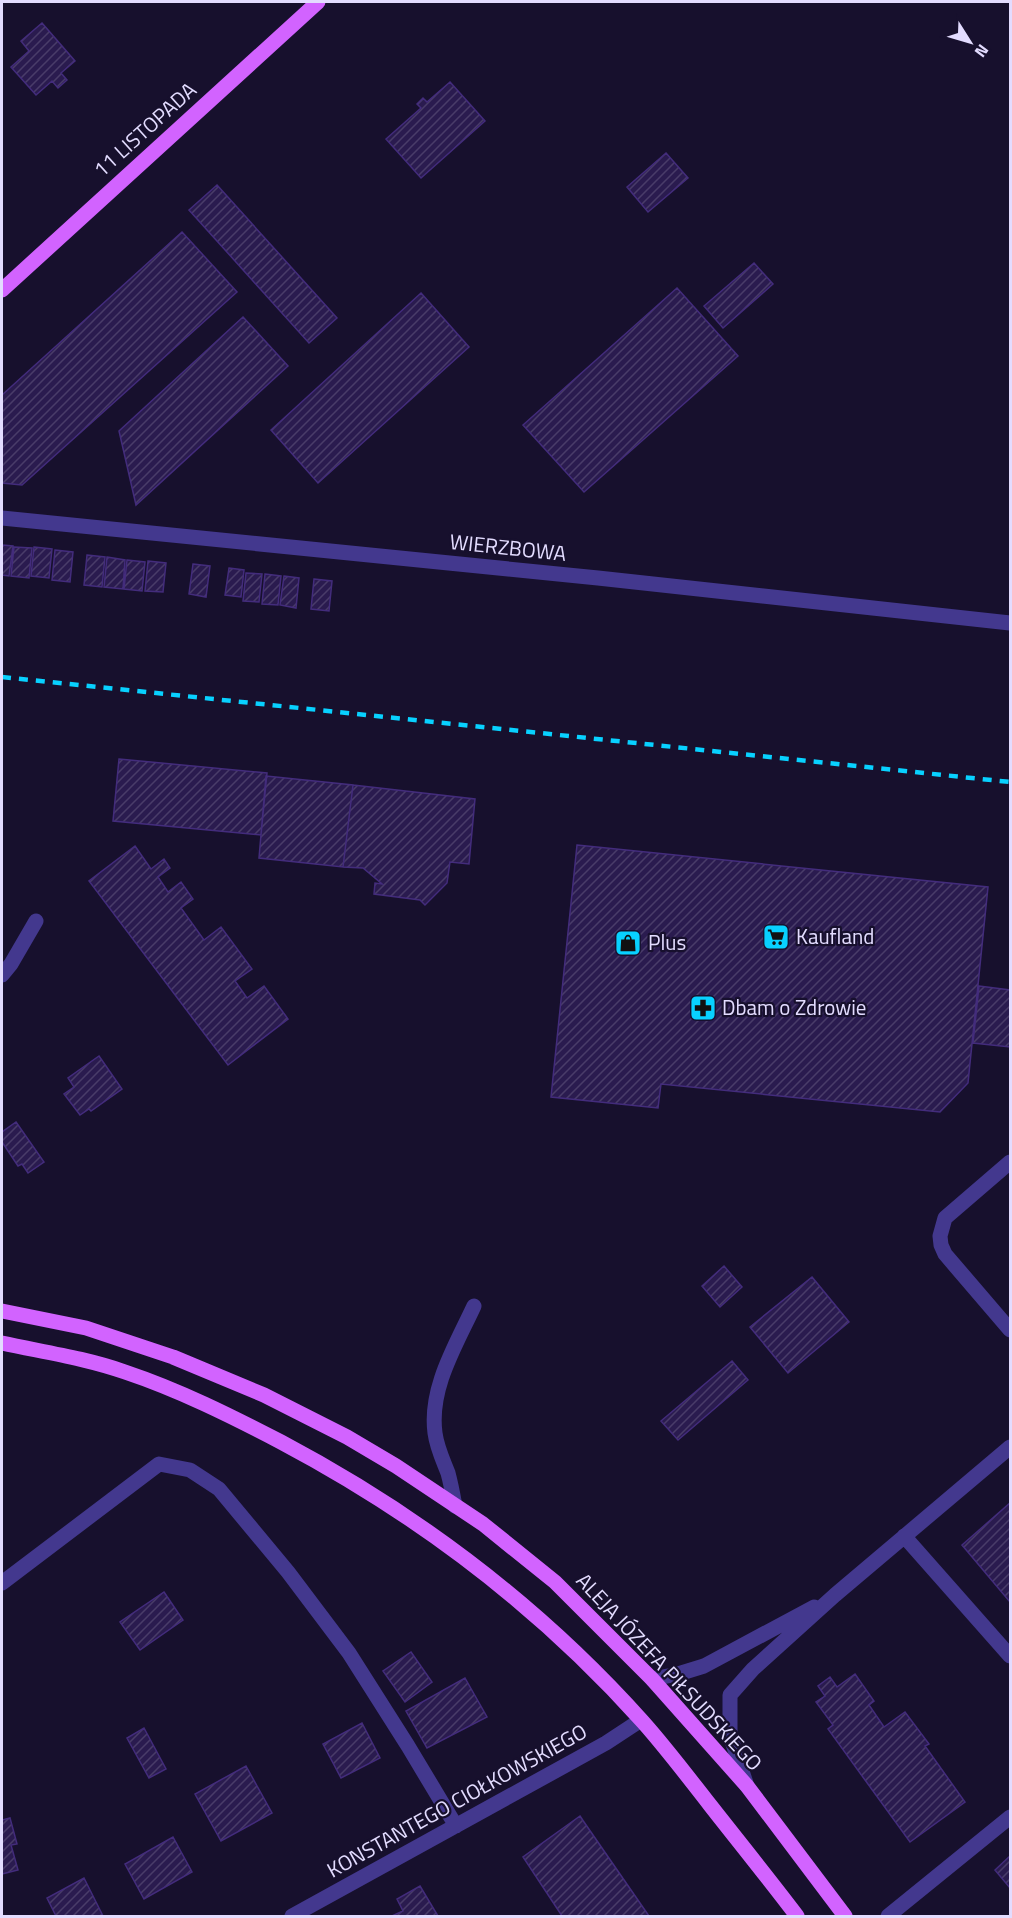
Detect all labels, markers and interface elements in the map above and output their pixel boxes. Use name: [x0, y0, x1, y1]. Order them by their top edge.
north arrow: [940, 12, 1000, 72]
text: N: [969, 39, 995, 63]
street label: 11 LISTOPADA: [86, 74, 203, 184]
street label: WIERZBOWA: [448, 525, 568, 569]
place label: Kaufland: [796, 920, 874, 952]
supermarket icon: Kaufland: [761, 922, 791, 952]
place label: Plus: [648, 926, 686, 958]
shop icon: Plus: [613, 928, 643, 958]
place label: Dbam o Zdrowie: [722, 991, 866, 1023]
pharmacy icon: Dbam o Zdrowie: [688, 993, 718, 1023]
street label: ALEJA JÓZEFA PIŁSUDSKIEGO: [569, 1565, 770, 1777]
street label: KONSTANTEGO CIOŁKOWSKIEGO: [321, 1715, 592, 1885]

